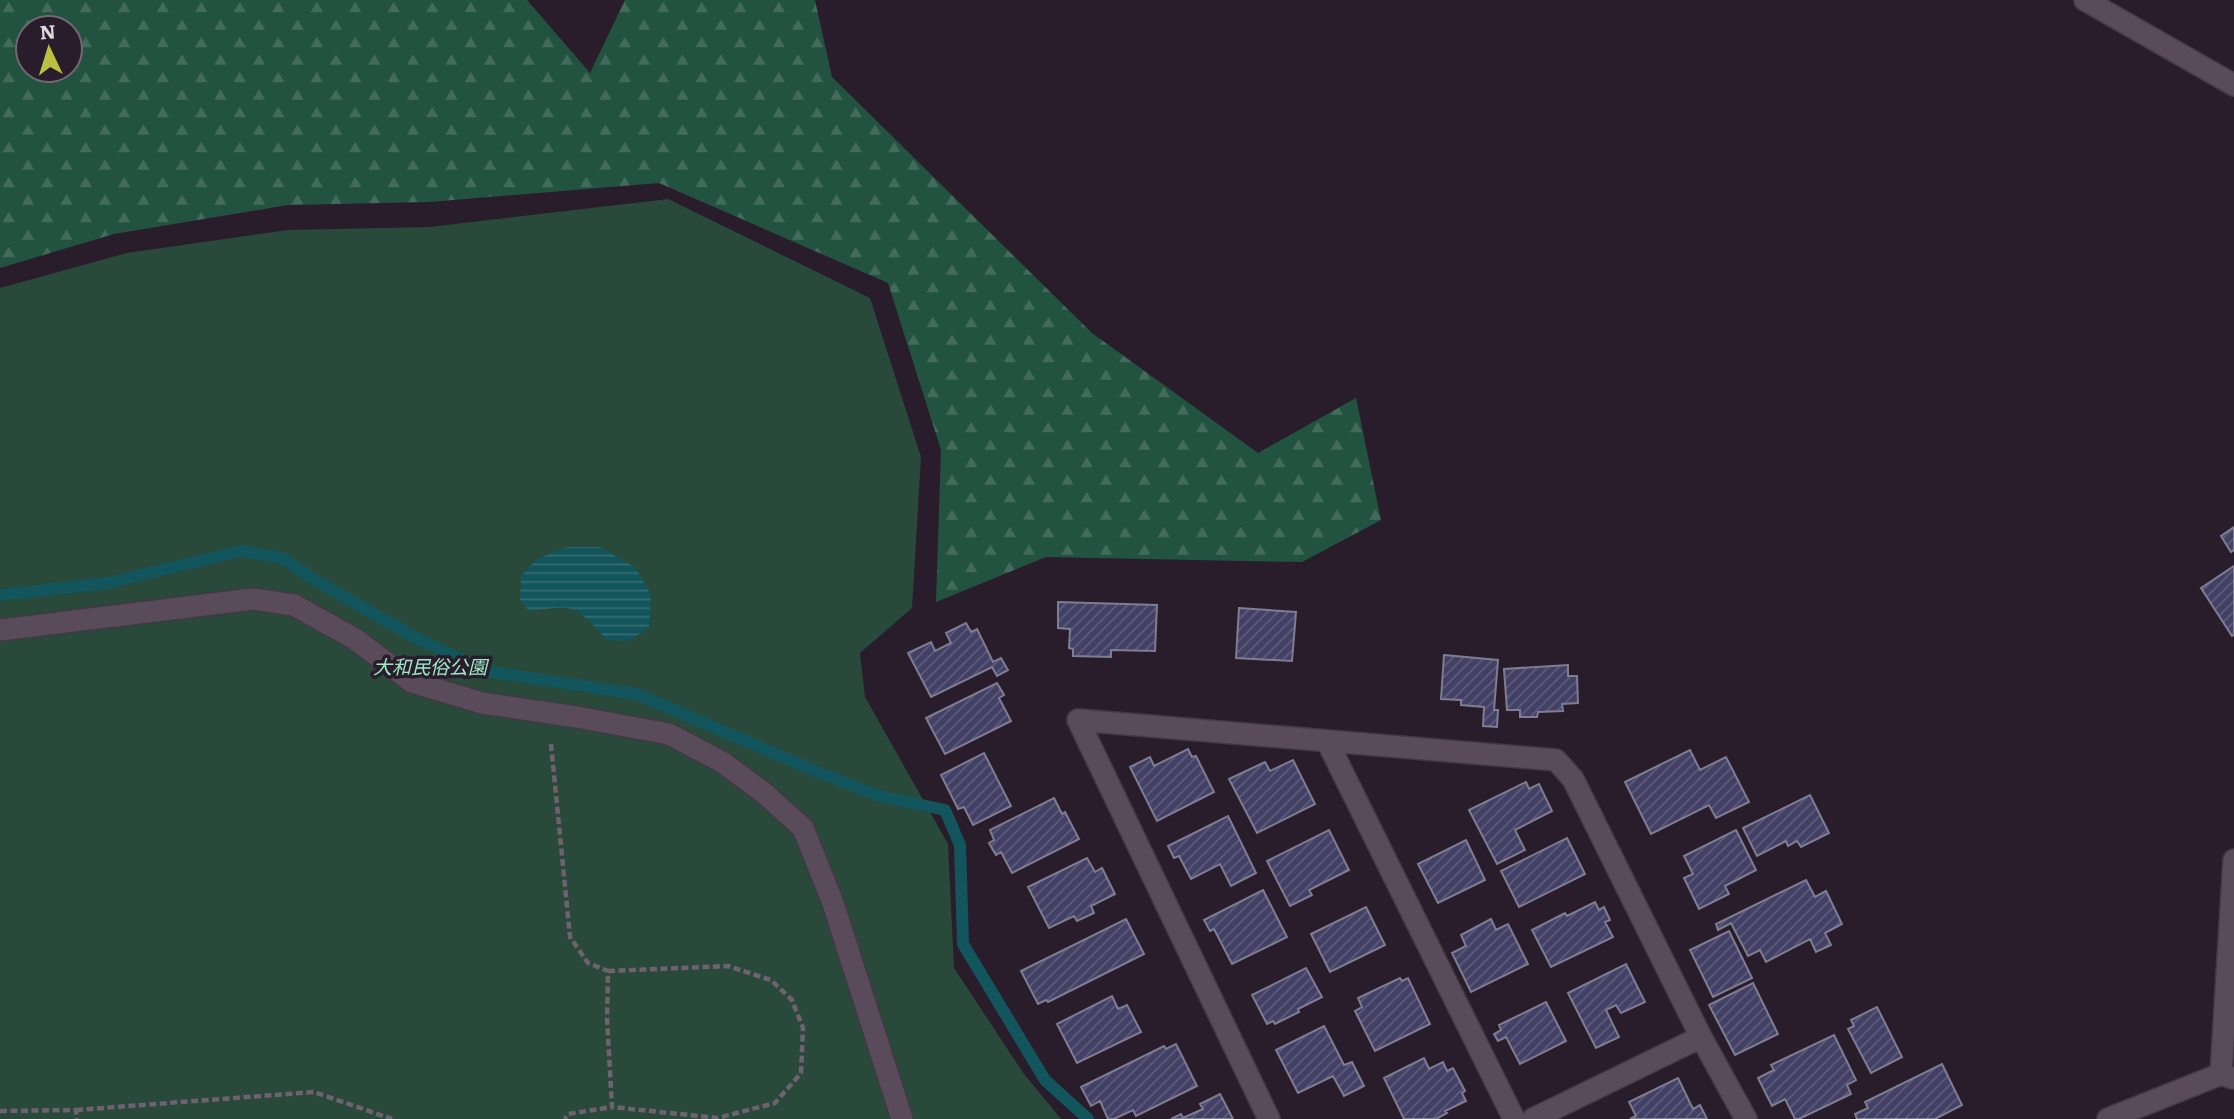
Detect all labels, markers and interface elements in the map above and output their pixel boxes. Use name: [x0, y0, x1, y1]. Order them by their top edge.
north arrow: [14, 14, 84, 84]
text: N: [39, 17, 57, 46]
park label: 大和民俗公園: [373, 652, 490, 680]

